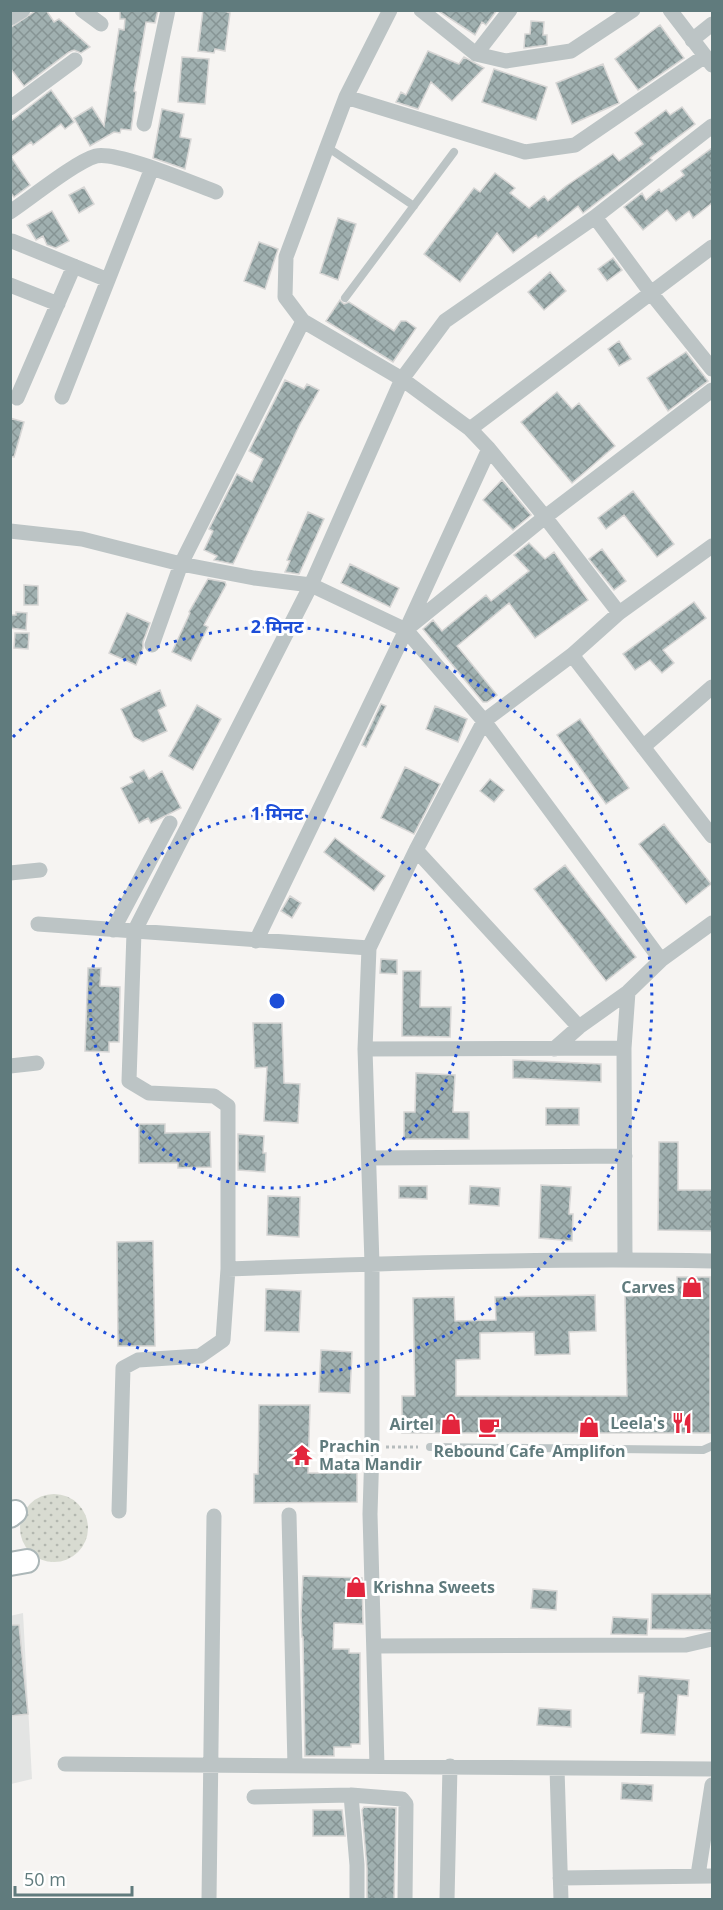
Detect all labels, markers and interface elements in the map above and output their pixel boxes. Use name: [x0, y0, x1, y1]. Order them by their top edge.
text: 2 मिनट: [251, 614, 304, 638]
text: 1 मिनट: [251, 801, 304, 825]
centre of rings: [267, 991, 287, 1011]
shop icon: Carves: [680, 1275, 704, 1299]
place label: Carves: [621, 1276, 675, 1298]
restaurant icon: Leela's: [670, 1411, 694, 1435]
shop icon: Airtel: [439, 1412, 463, 1436]
place label: Leela's: [610, 1412, 665, 1434]
place label: Airtel: [390, 1413, 434, 1435]
cafe icon: Rebound Cafe: [477, 1415, 501, 1439]
shop icon: Amplifon: [577, 1415, 601, 1439]
place label: Prachin Mata Mandir: [319, 1435, 422, 1475]
place label: Rebound Cafe: [434, 1440, 544, 1462]
place label: Amplifon: [552, 1440, 626, 1462]
temple icon: Prachin Mata Mandir: [290, 1443, 314, 1467]
shop icon: Krishna Sweets: [344, 1575, 368, 1599]
place label: Krishna Sweets: [373, 1576, 495, 1598]
scale bar: [15, 1859, 132, 1897]
text: 50 m: [24, 1867, 66, 1891]

